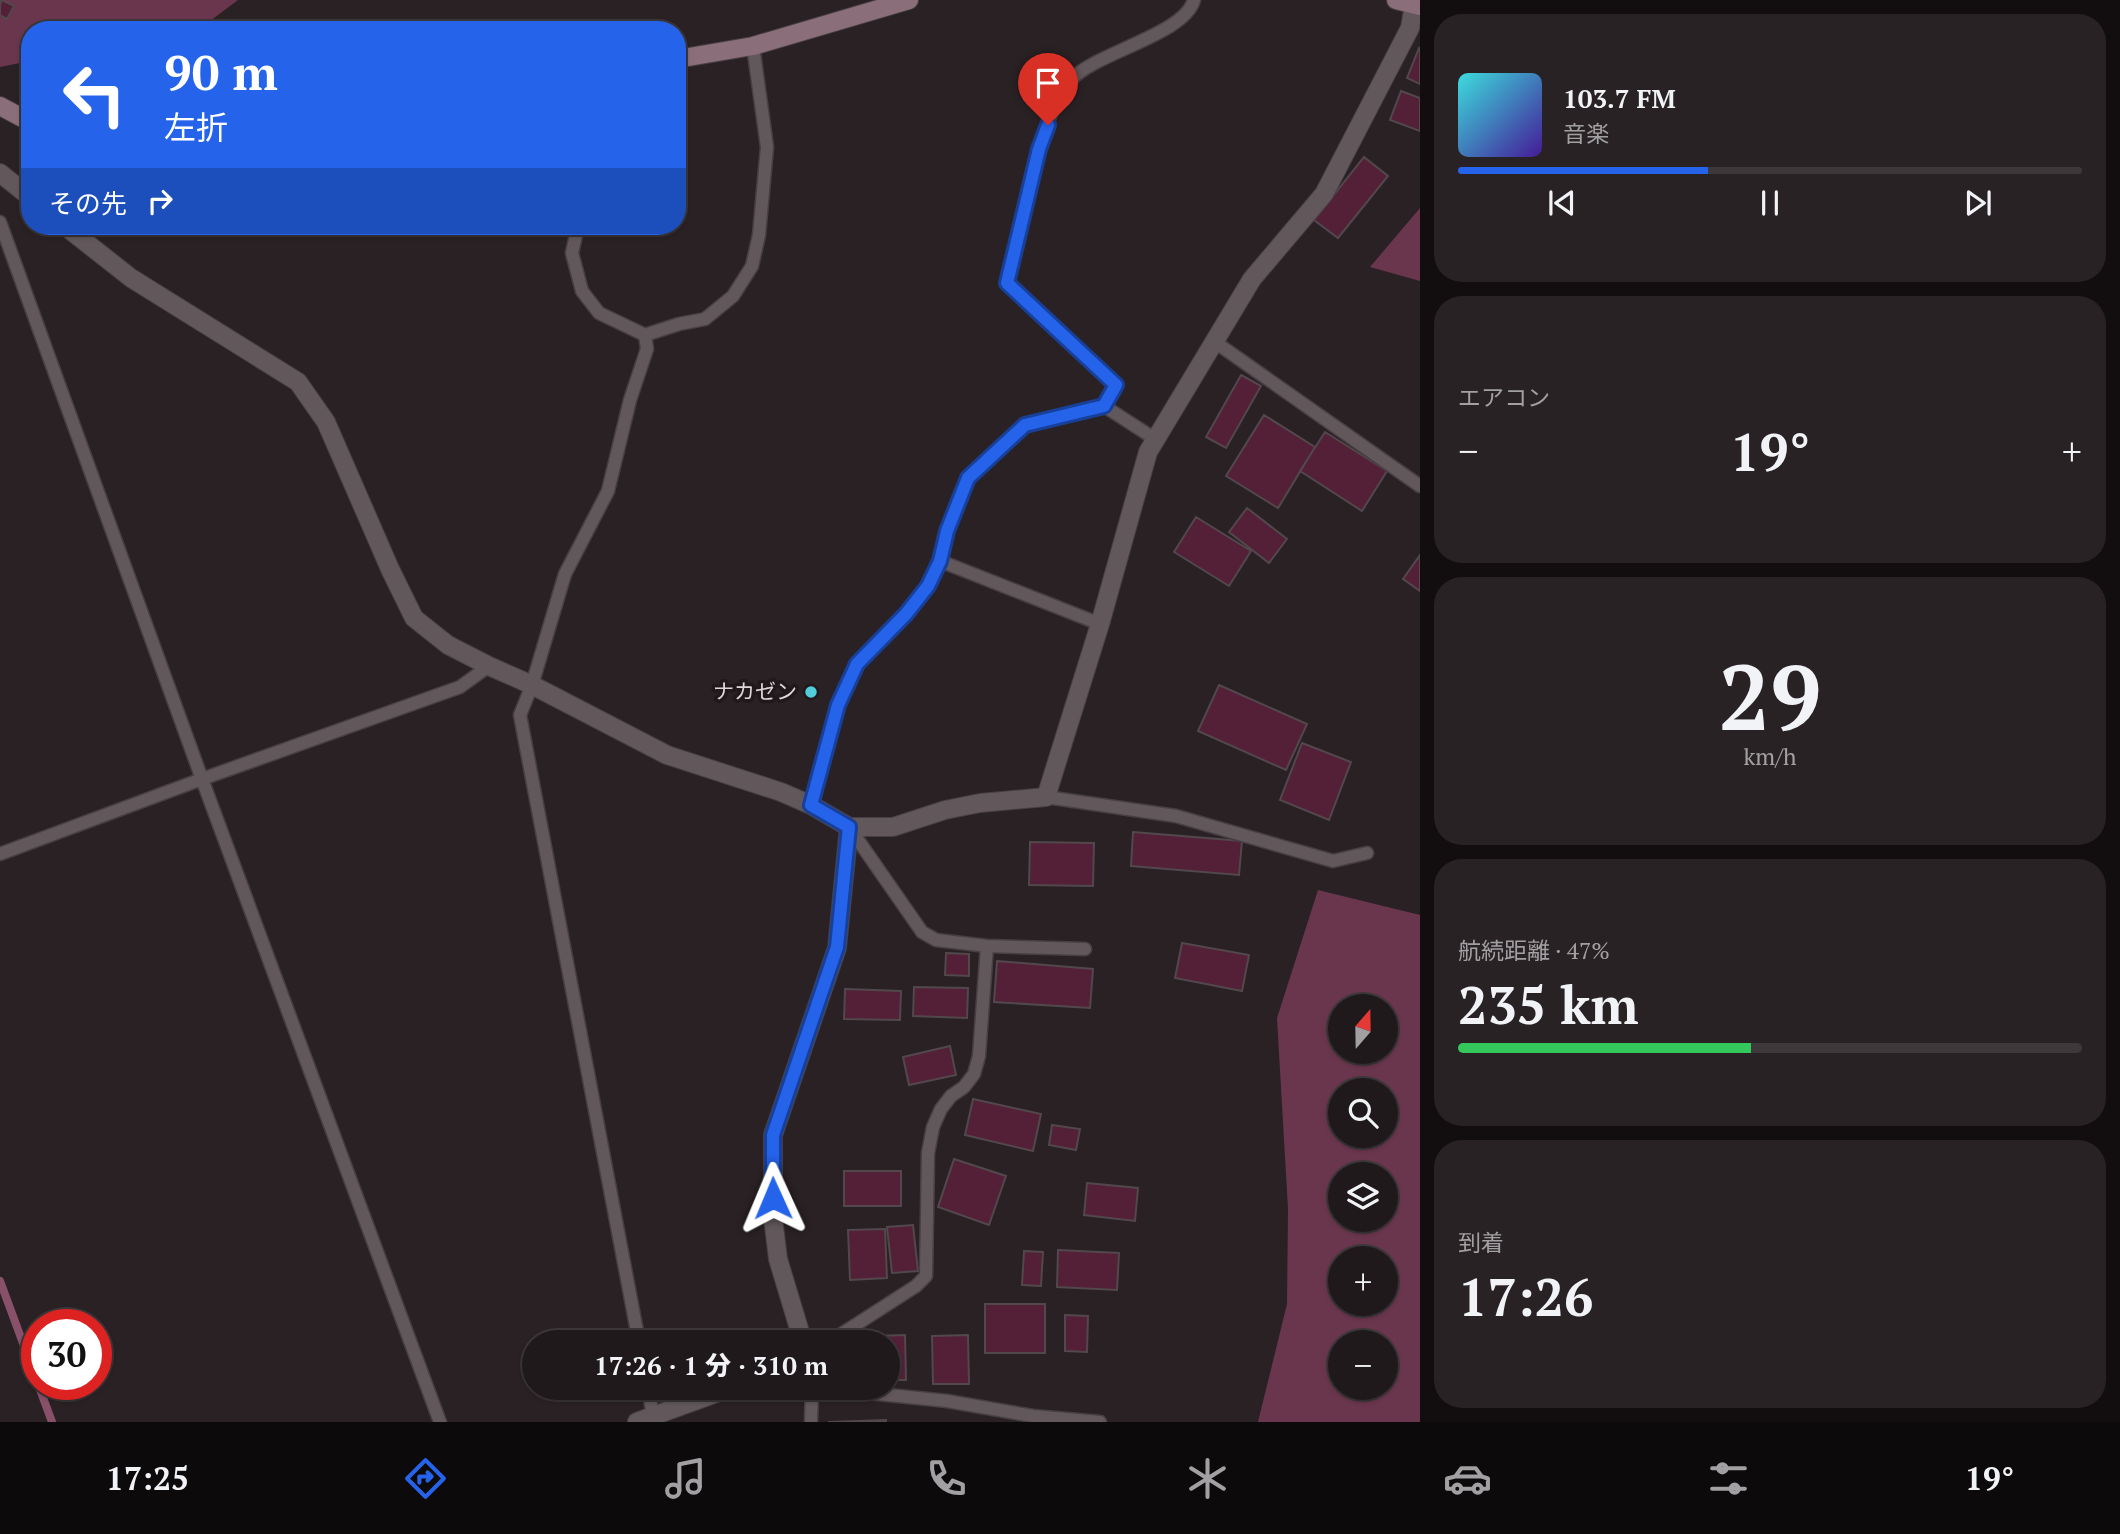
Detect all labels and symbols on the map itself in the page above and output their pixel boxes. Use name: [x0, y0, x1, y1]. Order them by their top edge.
pin: [1018, 53, 1078, 125]
place label: ナカゼン: [713, 677, 797, 705]
marker: ナカゼン: [803, 684, 819, 700]
north arrow: [1328, 994, 1398, 1064]
position arrow: [736, 1161, 810, 1235]
speed limit sign: 30: [21, 1309, 112, 1400]

